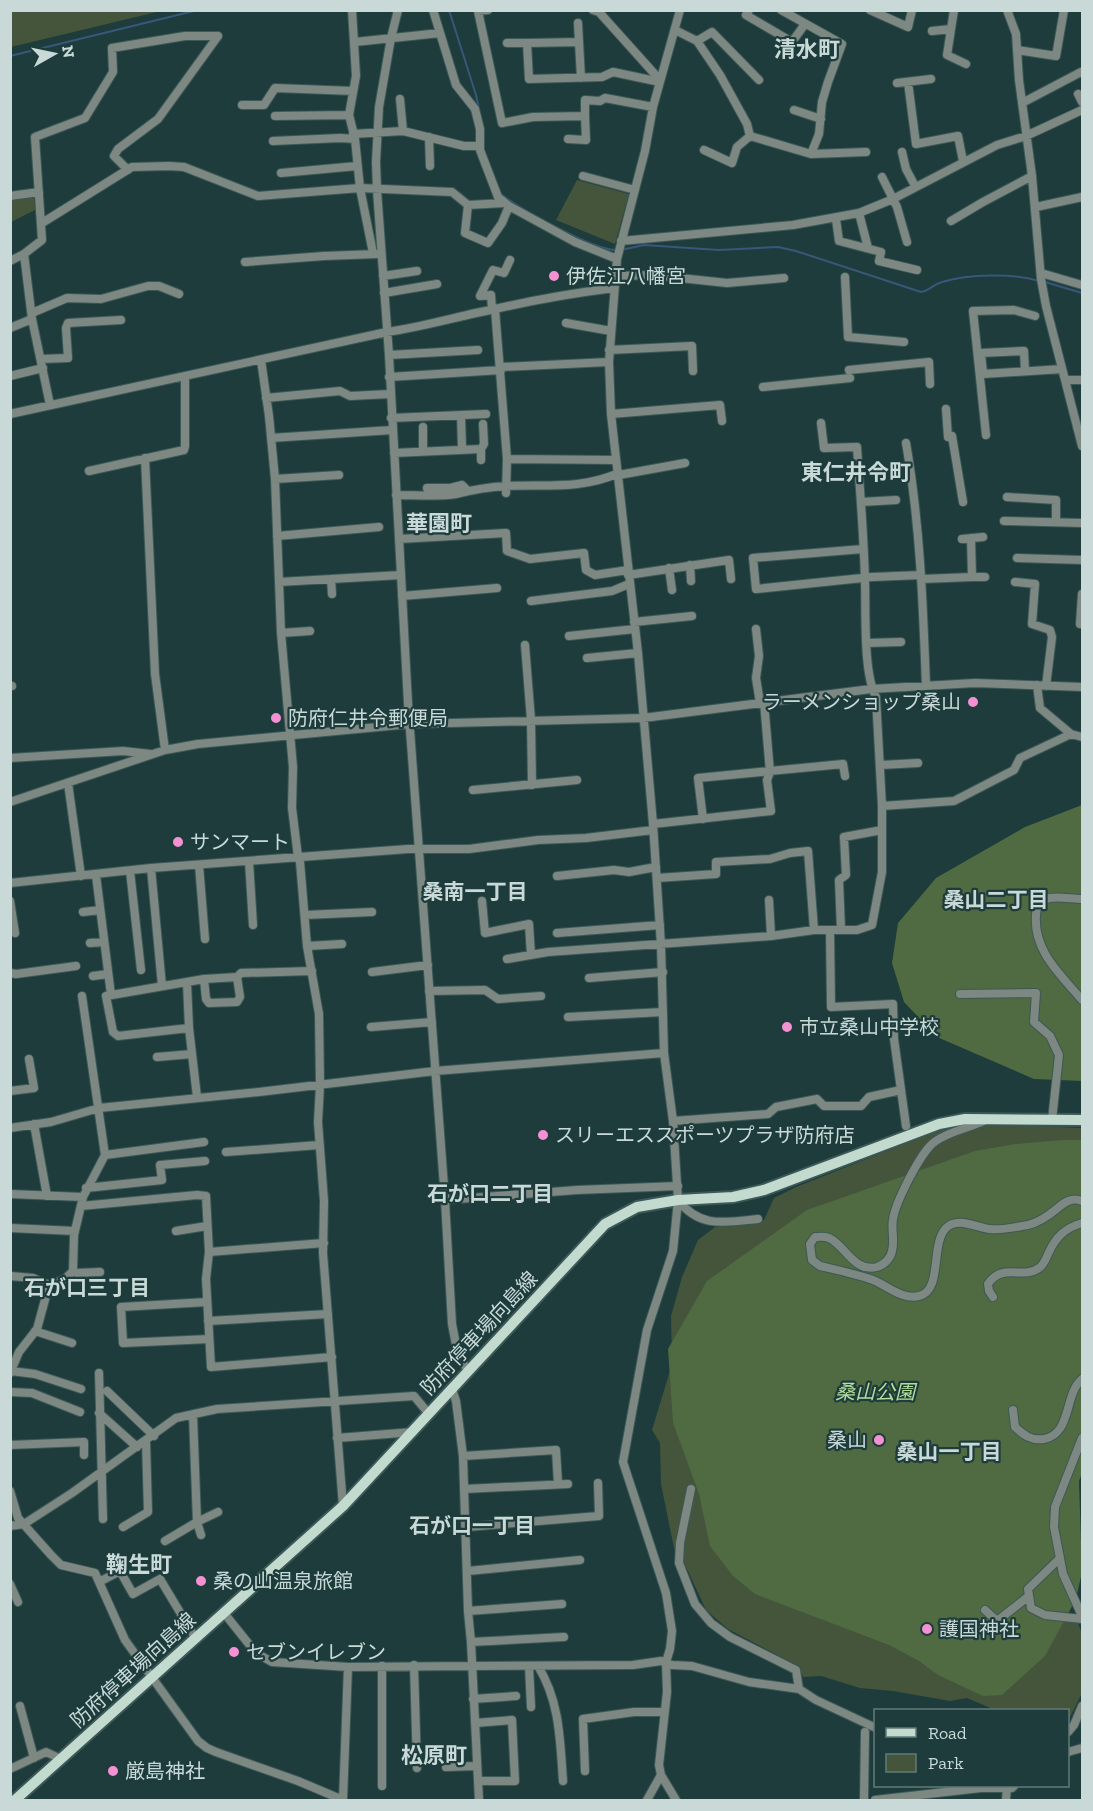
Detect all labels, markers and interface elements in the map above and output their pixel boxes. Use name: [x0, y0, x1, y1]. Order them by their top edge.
north arrow: [24, 24, 84, 84]
district label: 清水町: [774, 36, 840, 63]
text: N: [58, 44, 79, 59]
place label: 伊佐江八幡宮: [566, 264, 686, 288]
marker: 伊佐江八幡宮: [547, 269, 561, 283]
district label: 東仁井令町: [801, 459, 911, 486]
district label: 華園町: [406, 510, 472, 537]
place label: ラーメンショップ桑山: [762, 690, 961, 714]
marker: ラーメンショップ桑山: [966, 695, 980, 709]
place label: 防府仁井令郵便局: [288, 706, 448, 730]
marker: 防府仁井令郵便局: [269, 711, 283, 725]
place label: サンマート: [190, 830, 290, 854]
marker: サンマート: [171, 835, 185, 849]
district label: 桑南一丁目: [423, 879, 528, 904]
district label: 桑山二丁目: [944, 887, 1049, 912]
place label: 市立桑山中学校: [799, 1015, 939, 1039]
marker: 市立桑山中学校: [780, 1020, 794, 1034]
place label: スリーエススポーツプラザ防府店: [555, 1123, 855, 1147]
marker: スリーエススポーツプラザ防府店: [536, 1128, 550, 1142]
district label: 石が口二丁目: [427, 1181, 553, 1206]
street label: 防府停車場向島線: [416, 1266, 542, 1400]
district label: 石が口三丁目: [24, 1275, 150, 1300]
park label: 桑山公園: [835, 1380, 918, 1404]
place label: 桑山: [827, 1428, 867, 1452]
marker: 桑山: [872, 1433, 886, 1447]
district label: 桑山一丁目: [897, 1439, 1002, 1464]
district label: 石が口一丁目: [409, 1513, 535, 1538]
district label: 鞠生町: [106, 1551, 172, 1578]
place label: 桑の山温泉旅館: [213, 1569, 353, 1593]
marker: 桑の山温泉旅館: [194, 1574, 208, 1588]
street label: 防府停車場向島線: [66, 1608, 200, 1732]
place label: 護国神社: [939, 1617, 1019, 1641]
marker: 護国神社: [920, 1622, 934, 1636]
place label: セブンイレブン: [246, 1640, 386, 1664]
marker: セブンイレブン: [227, 1645, 241, 1659]
legend: [874, 1709, 1069, 1787]
text: Road: [928, 1722, 967, 1744]
district label: 松原町: [401, 1742, 467, 1769]
text: Park: [928, 1752, 964, 1774]
place label: 厳島神社: [125, 1759, 205, 1783]
marker: 厳島神社: [106, 1764, 120, 1778]

